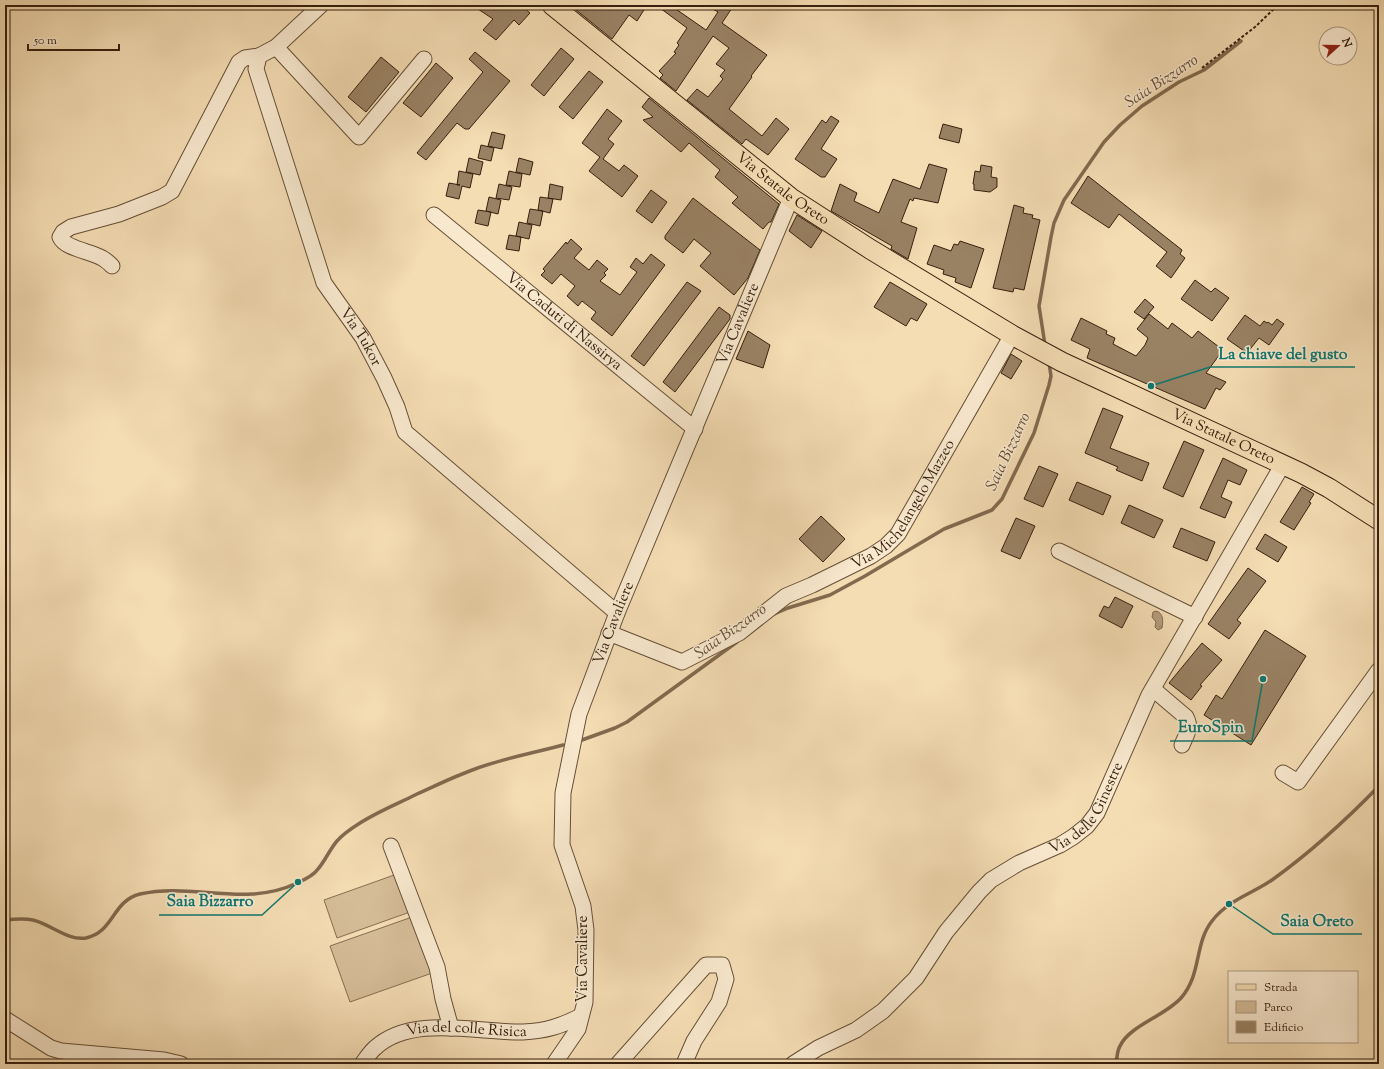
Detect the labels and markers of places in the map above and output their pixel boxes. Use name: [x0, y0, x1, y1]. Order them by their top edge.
callout: La chiave del gusto: [1210, 339, 1355, 367]
callout: EuroSpin: [1170, 713, 1252, 741]
callout: Saia Bizzarro: [159, 887, 262, 915]
callout: Saia Oreto: [1273, 906, 1362, 934]

